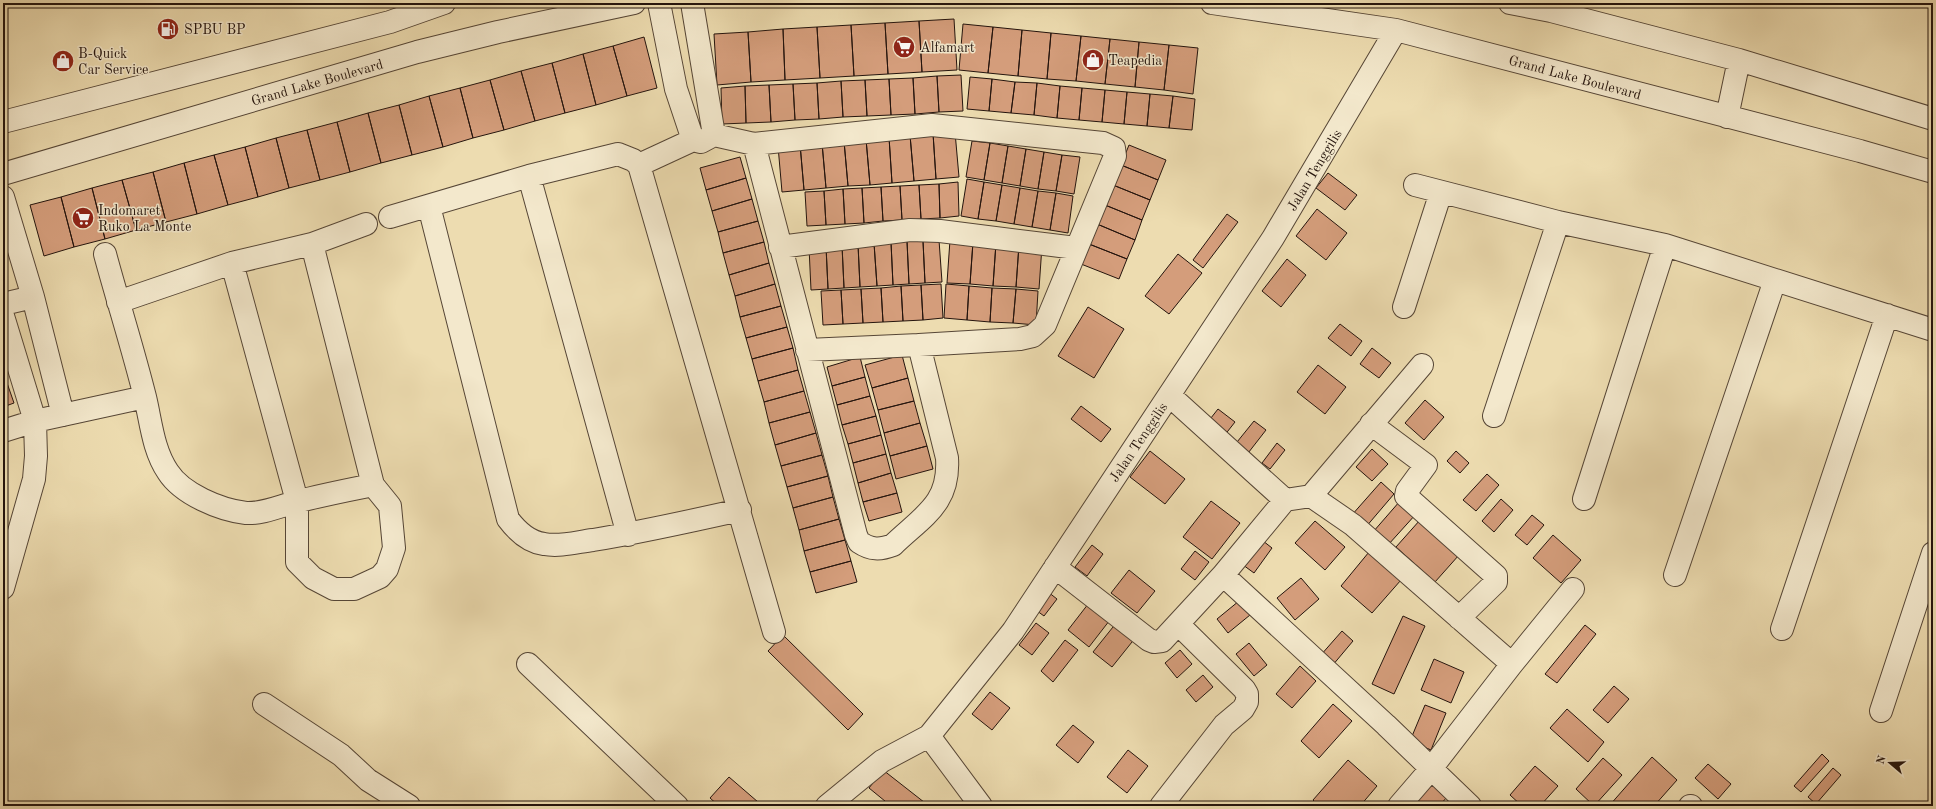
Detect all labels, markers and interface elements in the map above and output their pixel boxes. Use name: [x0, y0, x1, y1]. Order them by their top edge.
fuel station icon: SPBU BP: [155, 16, 181, 42]
place label: SPBU BP: [184, 23, 246, 37]
supermarket icon: Alfamart: [891, 34, 917, 60]
place label: Alfamart: [920, 41, 975, 55]
place label: B-Quick Car Service: [78, 47, 149, 77]
shop icon: Teapedia: [1080, 47, 1106, 73]
shop icon: B-Quick Car Service: [50, 48, 76, 74]
place label: Teapedia: [1108, 54, 1162, 68]
street label: Grand Lake Boulevard: [1507, 54, 1643, 102]
street label: Grand Lake Boulevard: [250, 57, 385, 109]
street label: Jalan Tenggilis: [1285, 127, 1345, 214]
place label: Indomaret Ruko La Monte: [98, 204, 191, 234]
supermarket icon: Indomaret Ruko La Monte: [70, 205, 96, 231]
street label: Jalan Tenggilis: [1107, 400, 1170, 485]
north arrow: [1870, 743, 1910, 783]
text: N: [1875, 754, 1889, 766]

